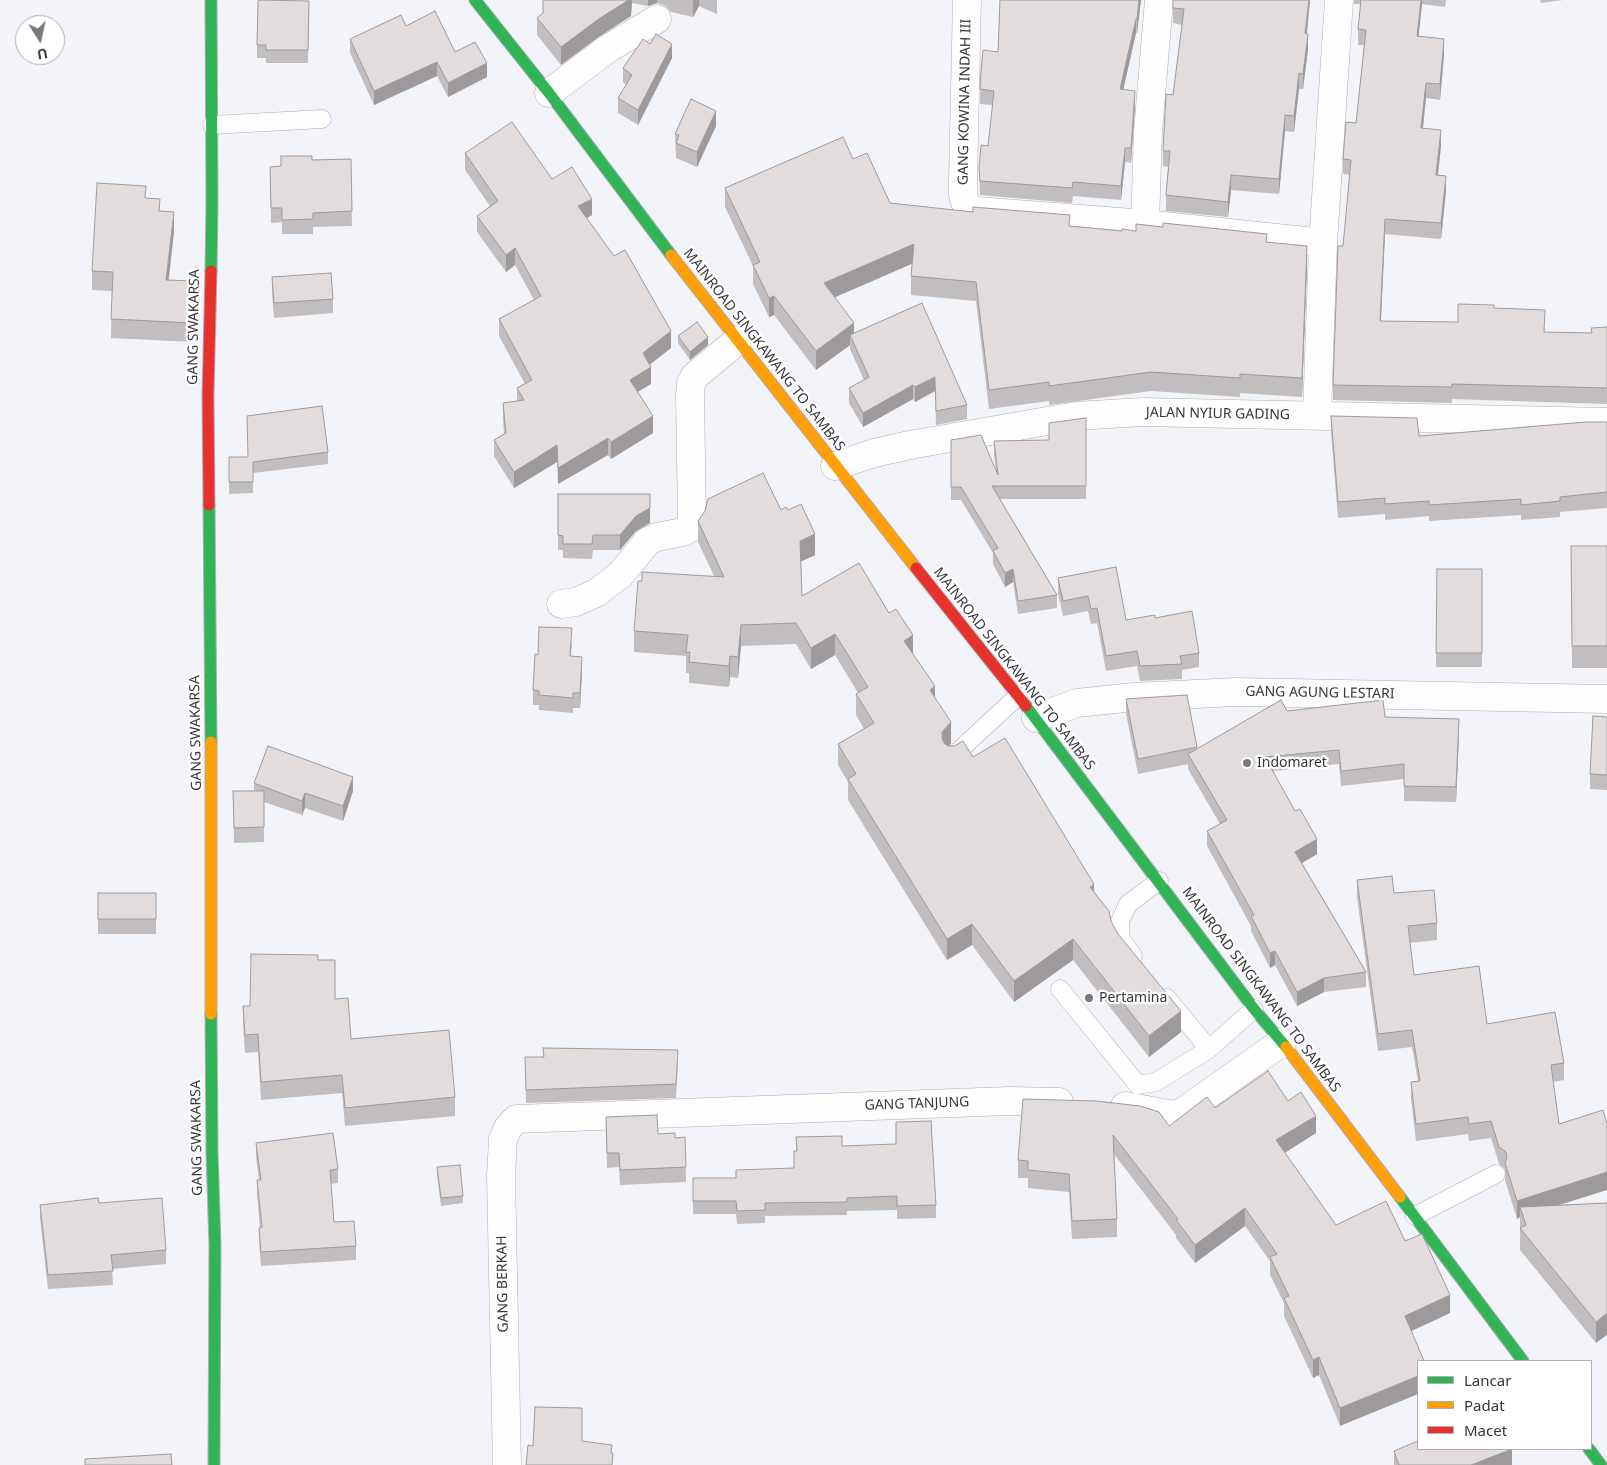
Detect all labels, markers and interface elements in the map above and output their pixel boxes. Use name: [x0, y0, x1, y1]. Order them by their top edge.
north arrow: [15, 15, 65, 65]
street label: GANG KOWINA INDAH III: [955, 19, 975, 185]
text: U: [36, 44, 49, 65]
street label: MAINROAD SINGKAWANG TO SAMBAS: [680, 245, 848, 455]
street label: GANG SWAKARSA: [185, 269, 203, 385]
street label: JALAN NYIUR GADING: [1146, 404, 1290, 424]
street label: MAINROAD SINGKAWANG TO SAMBAS: [930, 564, 1098, 774]
street label: GANG SWAKARSA: [187, 675, 205, 791]
street label: GANG AGUNG LESTARI: [1245, 683, 1395, 703]
place label: Indomaret: [1257, 755, 1327, 771]
marker: Indomaret: [1241, 757, 1253, 769]
street label: MAINROAD SINGKAWANG TO SAMBAS: [1178, 884, 1344, 1096]
place label: Pertamina: [1099, 990, 1167, 1006]
marker: Pertamina: [1083, 992, 1095, 1004]
street label: GANG SWAKARSA: [188, 1080, 206, 1196]
street label: GANG TANJUNG: [864, 1094, 970, 1114]
street label: GANG BERKAH: [494, 1235, 512, 1333]
legend: [1417, 1360, 1592, 1450]
text: Lancar: [1464, 1370, 1511, 1390]
text: Padat: [1464, 1395, 1505, 1415]
text: Macet: [1464, 1420, 1507, 1440]

